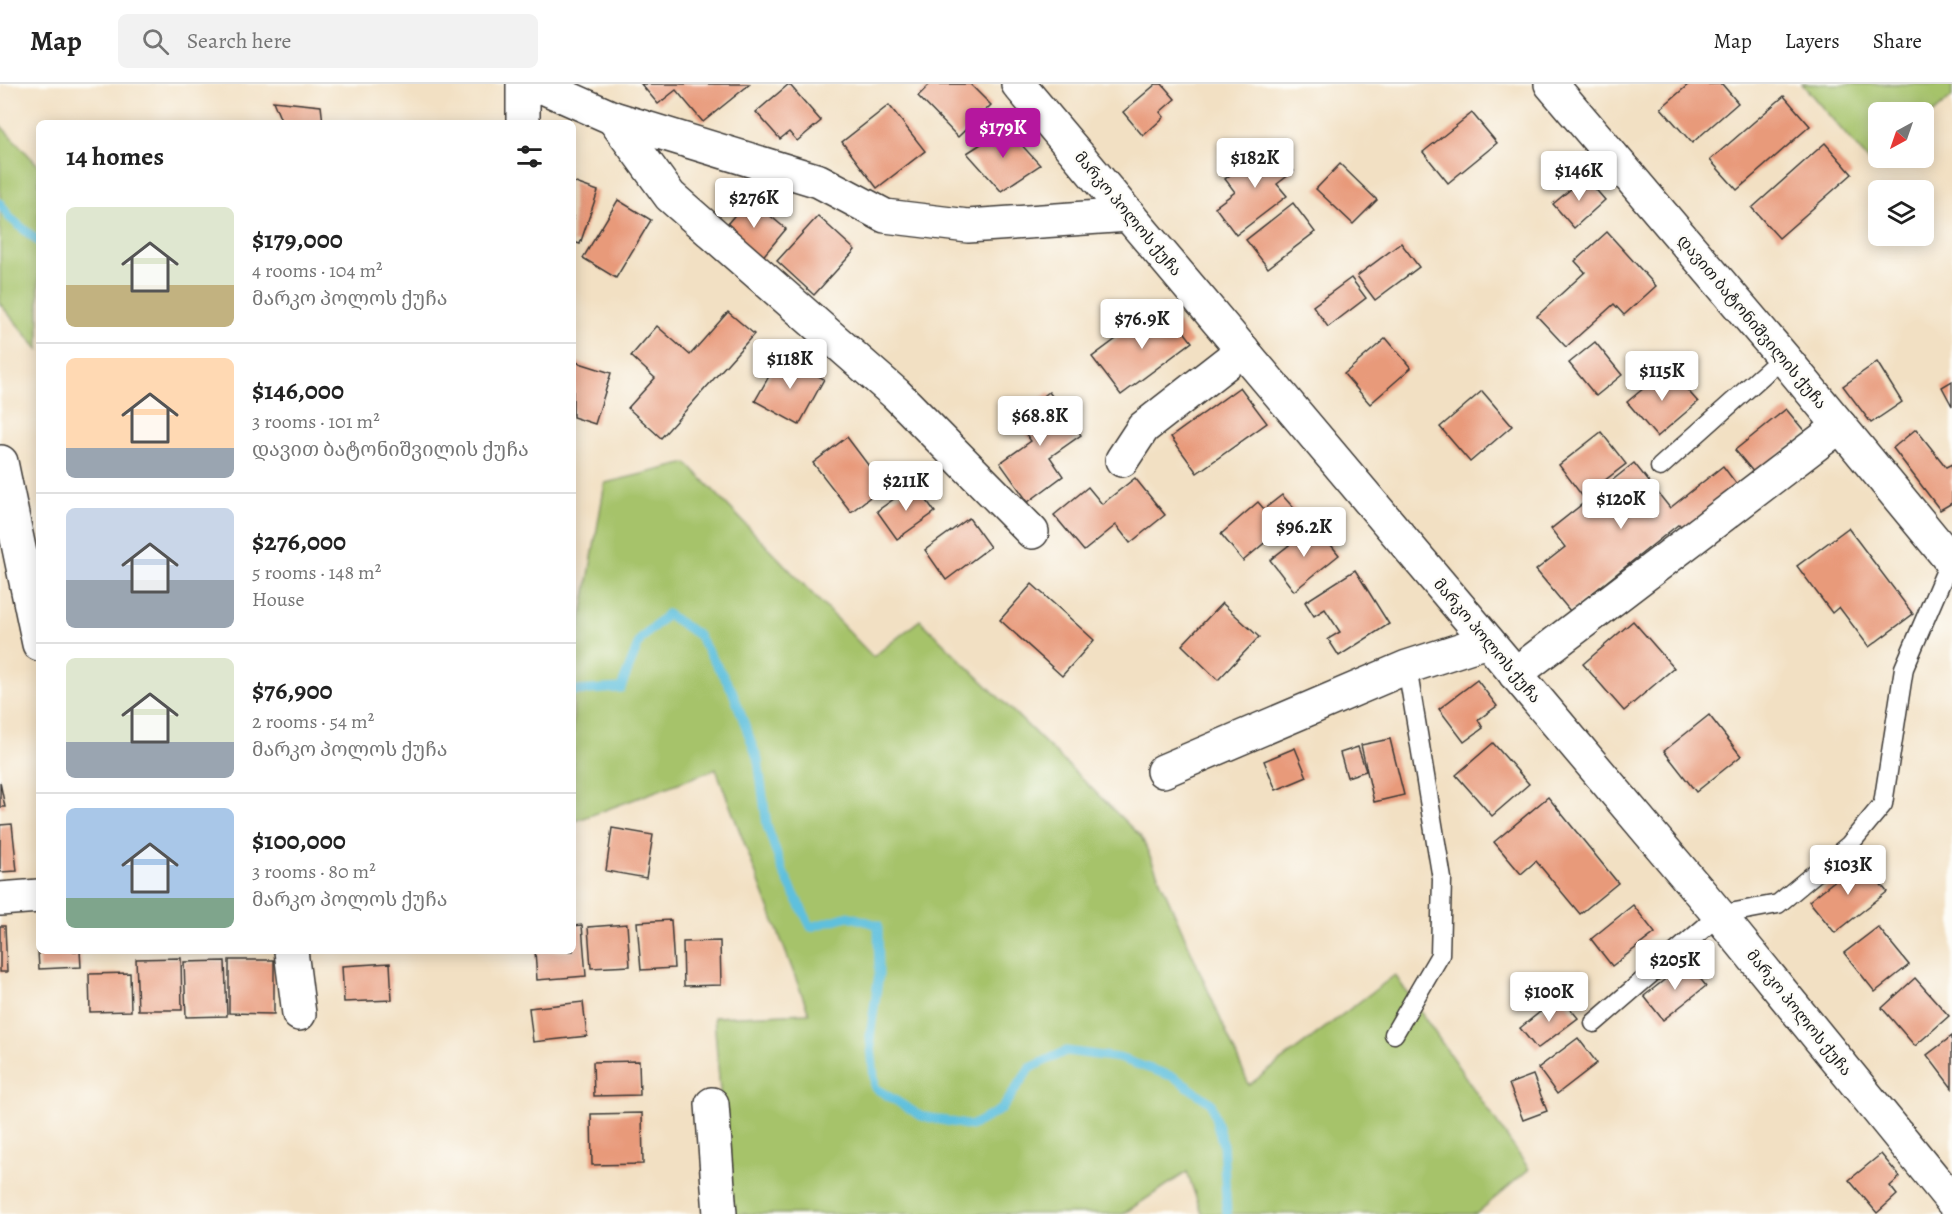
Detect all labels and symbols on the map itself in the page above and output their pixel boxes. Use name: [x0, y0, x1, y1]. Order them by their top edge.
north arrow: [1868, 102, 1934, 168]
pin: $179K: [961, 108, 1045, 159]
pin: $182K: [1213, 138, 1297, 189]
street label: მარკო პოლოს ქუჩა: [1069, 147, 1187, 281]
pin: $146K: [1537, 151, 1621, 202]
pin: $276K: [712, 178, 796, 229]
street label: დავით ბატონიშვილის ქუჩა: [1672, 230, 1832, 414]
pin: $76.9K: [1093, 299, 1191, 350]
pin: $118K: [748, 339, 832, 390]
pin: $115K: [1620, 351, 1704, 402]
pin: $68.8K: [991, 396, 1089, 447]
pin: $211K: [864, 461, 948, 512]
pin: $120K: [1579, 479, 1663, 530]
pin: $96.2K: [1255, 507, 1353, 558]
street label: მარკო პოლოს ქუჩა: [1428, 574, 1546, 708]
pin: $103K: [1806, 845, 1890, 896]
pin: $205K: [1633, 940, 1717, 991]
street label: მარკო პოლოს ქუჩა: [1741, 945, 1857, 1081]
pin: $100K: [1507, 972, 1591, 1023]

